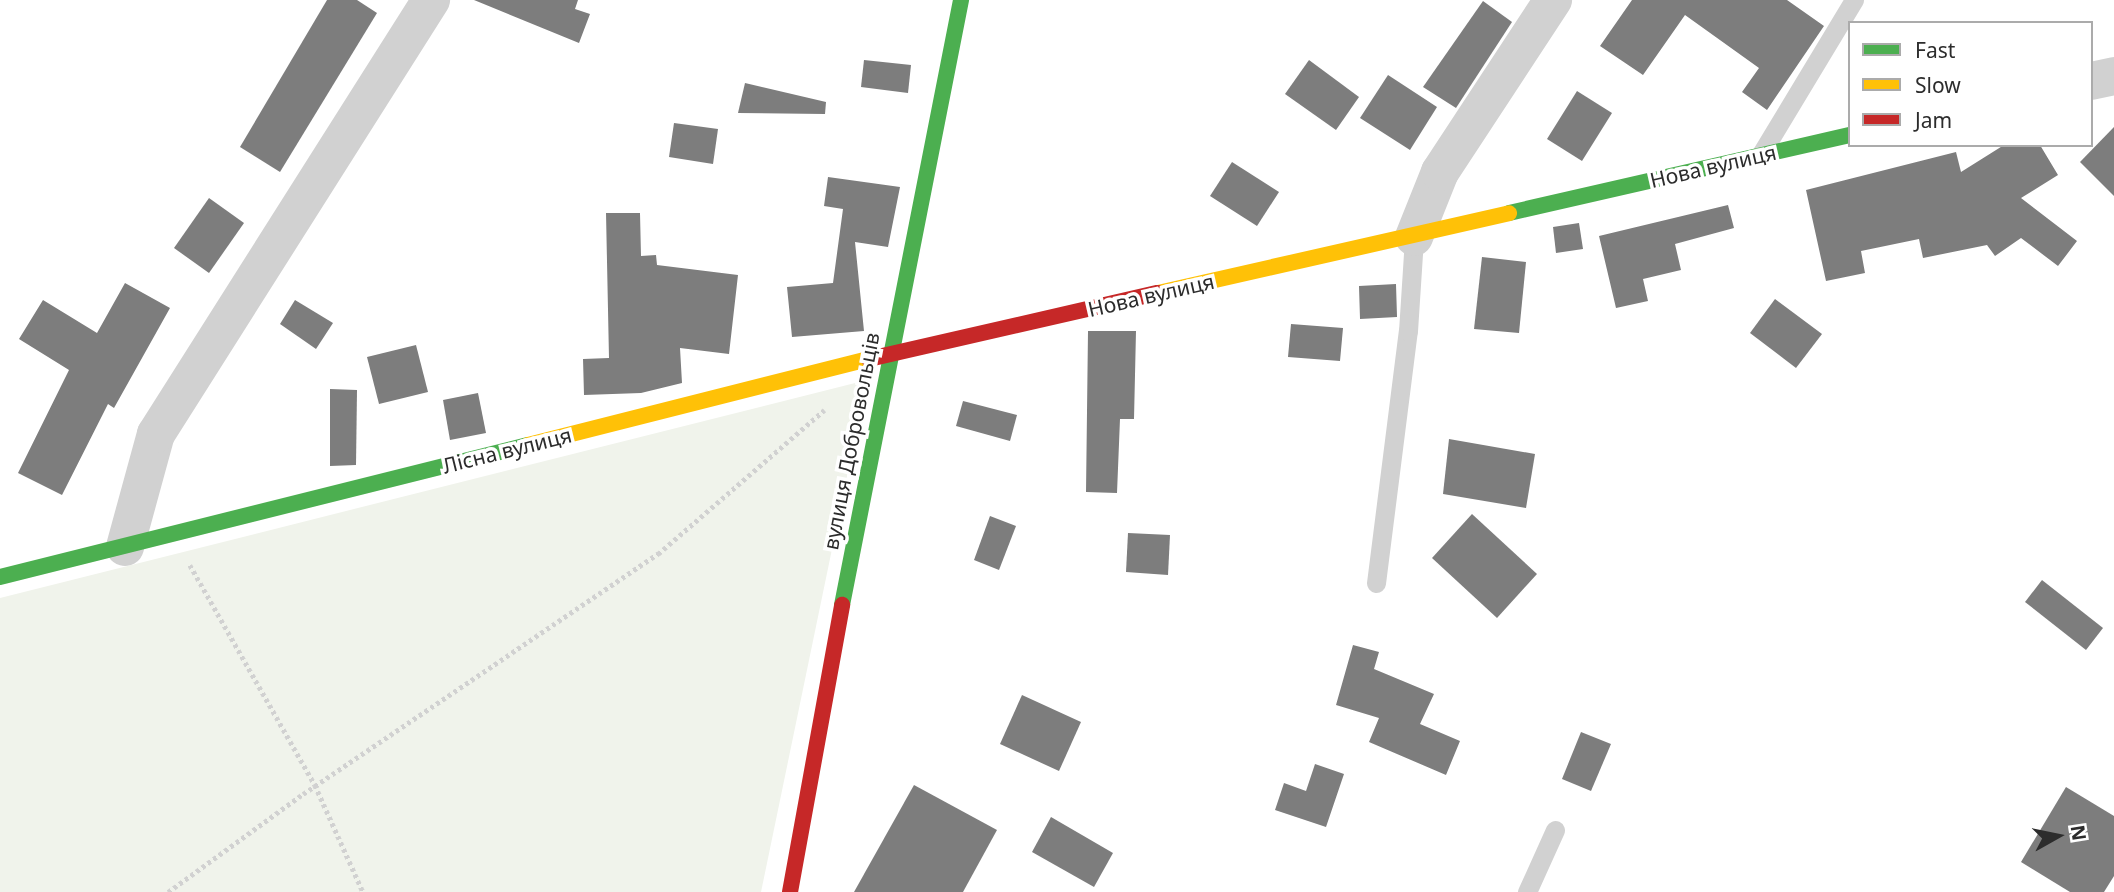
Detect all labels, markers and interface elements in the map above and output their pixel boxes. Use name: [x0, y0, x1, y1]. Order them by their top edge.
legend: [1848, 21, 2093, 147]
text: Fast: [1915, 36, 1955, 64]
text: Slow: [1915, 71, 1961, 99]
text: Jam: [1915, 106, 1952, 134]
street label: Нова вулиця: [1647, 139, 1779, 193]
street label: Нова вулиця: [1085, 268, 1217, 322]
street label: вулиця Добровольців: [818, 330, 884, 552]
street label: Лісна вулиця: [440, 422, 574, 478]
north arrow: [2023, 801, 2093, 871]
text: N: [2065, 823, 2093, 842]

